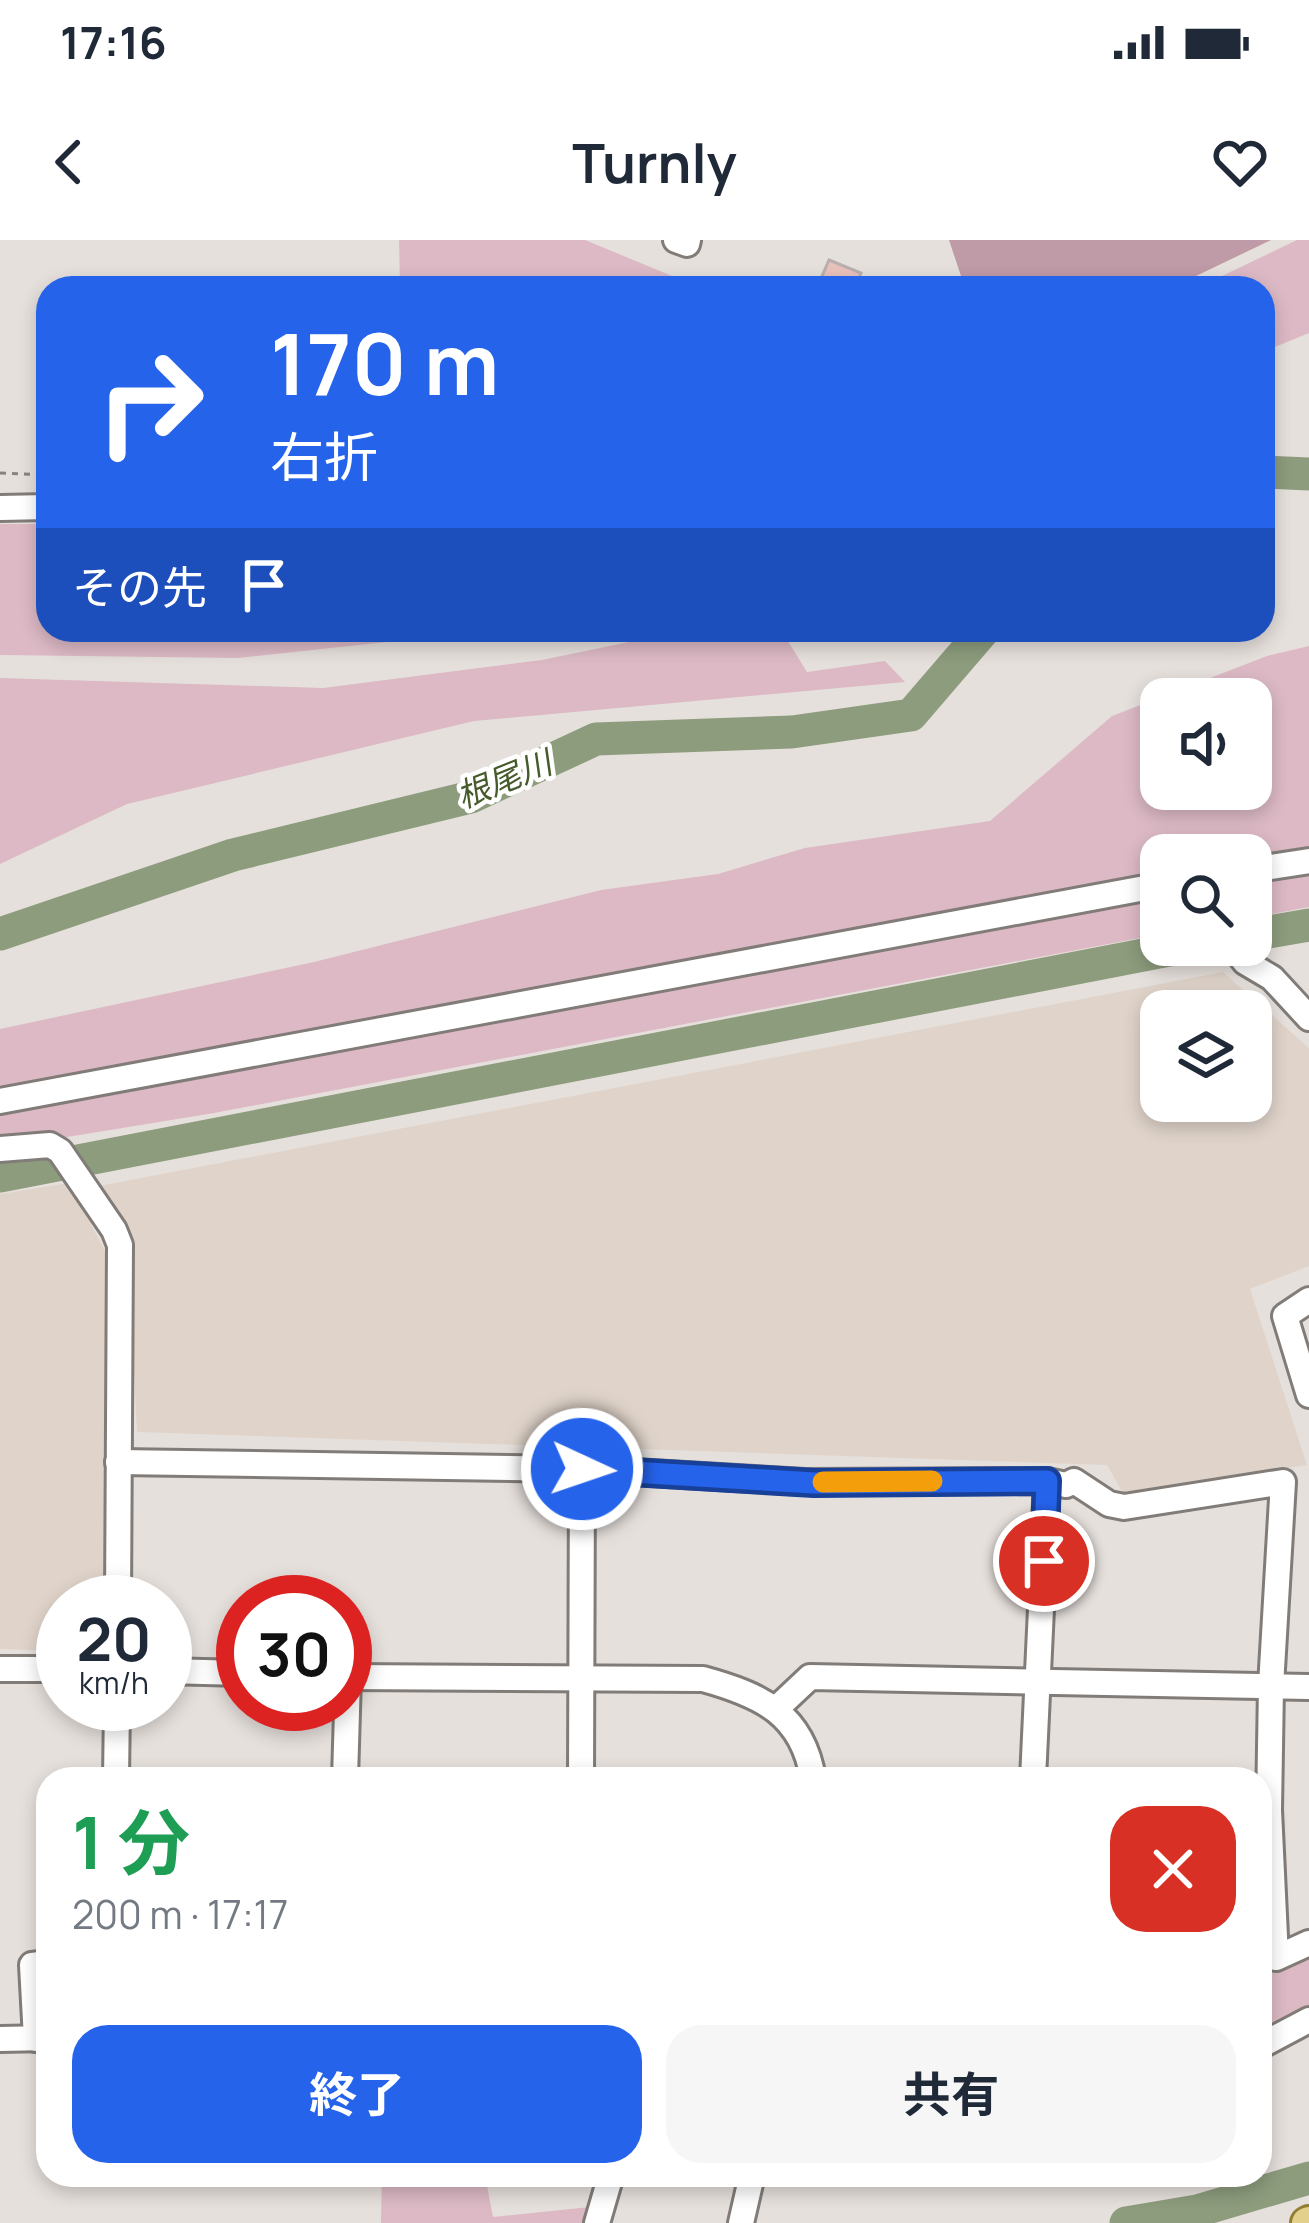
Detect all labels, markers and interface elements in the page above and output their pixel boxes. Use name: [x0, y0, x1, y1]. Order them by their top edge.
text: 17:16: [60, 11, 167, 73]
text: Turnly: [572, 125, 737, 199]
icon: back: [36, 129, 102, 195]
icon: heart: [1207, 129, 1273, 195]
text: 170 m: [270, 305, 499, 420]
icon: right: [72, 324, 228, 480]
text: 右折: [270, 419, 378, 493]
icon: arrive: [231, 552, 297, 618]
text: その先: [72, 556, 207, 618]
map controls: [1140, 678, 1272, 1122]
button: sound: [1140, 678, 1272, 810]
water label: 根尾川: [449, 738, 561, 818]
button: search: [1140, 834, 1272, 966]
button: layers: [1140, 990, 1272, 1122]
position arrow: [519, 1406, 645, 1532]
pin: [993, 1510, 1095, 1612]
icon: arrive: [1011, 1528, 1077, 1594]
speed limit sign: 30: [216, 1575, 372, 1731]
text: 20: [76, 1597, 152, 1679]
text: km/h: [79, 1662, 149, 1703]
text: 1 分: [72, 1792, 190, 1891]
button: close: [1110, 1806, 1236, 1932]
text: 200 m · 17:17: [72, 1887, 288, 1941]
button: 終了: [72, 2025, 642, 2163]
button: 共有: [666, 2025, 1236, 2163]

